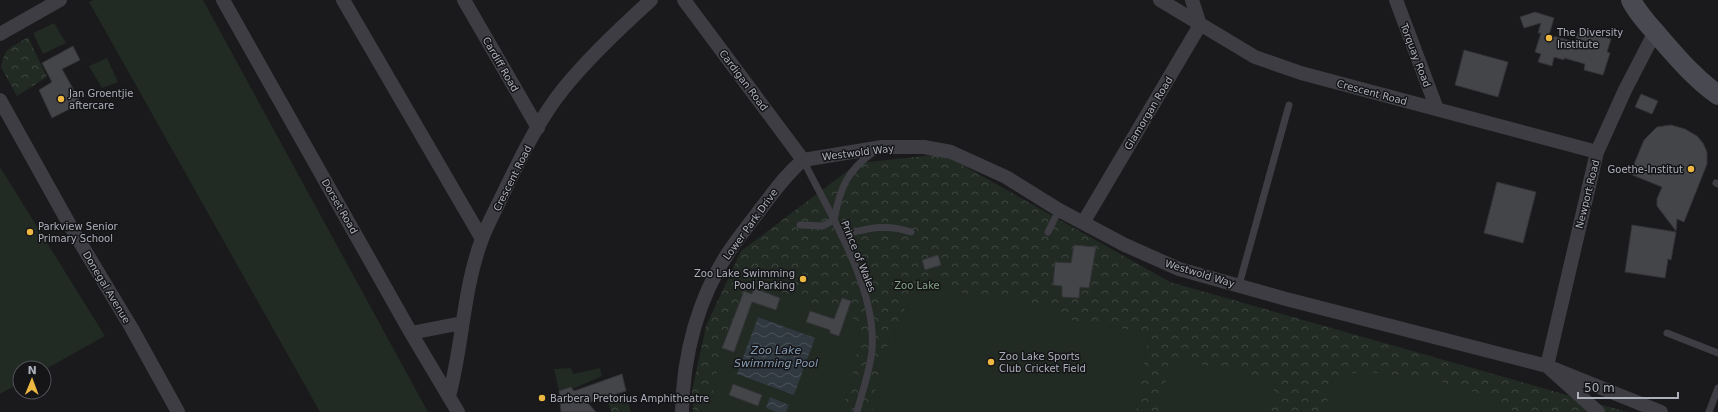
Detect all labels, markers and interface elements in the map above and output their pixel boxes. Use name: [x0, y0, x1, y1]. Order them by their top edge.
street label: Torquay Road: [1398, 21, 1433, 89]
place label: The Diversity Institute: [1556, 27, 1623, 50]
marker: The Diversity Institute: [1544, 33, 1554, 43]
street label: Cardiff Road: [480, 35, 521, 94]
street label: Cardigan Road: [717, 48, 770, 113]
street label: Glamorgan Road: [1122, 75, 1175, 152]
street label: Crescent Road: [1335, 78, 1408, 107]
place label: Jan Groentjie aftercare: [68, 88, 133, 111]
marker: Jan Groentjie aftercare: [56, 94, 66, 104]
street label: Crescent Road: [491, 143, 534, 213]
street label: Westwold Way: [821, 143, 895, 162]
street label: Newport Road: [1574, 159, 1601, 230]
place label: Goethe-Institut: [1608, 164, 1683, 175]
marker: Goethe-Institut: [1686, 164, 1696, 174]
street label: Dorset Road: [319, 177, 360, 236]
street label: Lower Park Drive: [721, 187, 780, 262]
street label: Prince of Wales: [839, 219, 878, 294]
place label: Parkview Senior Primary School: [38, 221, 119, 244]
marker: Parkview Senior Primary School: [25, 227, 35, 237]
street label: Donegal Avenue: [81, 249, 132, 325]
street label: Westwold Way: [1164, 258, 1236, 289]
place label: Zoo Lake Swimming Pool Parking: [694, 268, 795, 291]
marker: Zoo Lake Swimming Pool Parking: [798, 274, 808, 284]
park label: Zoo Lake: [894, 280, 940, 291]
water label: Zoo Lake Swimming Pool: [734, 344, 818, 370]
place label: Zoo Lake Sports Club Cricket Field: [999, 351, 1086, 374]
marker: Zoo Lake Sports Club Cricket Field: [986, 357, 996, 367]
north arrow: [12, 360, 52, 400]
text: N: [27, 364, 37, 377]
scale bar: [1578, 374, 1678, 400]
text: 50 m: [1584, 381, 1615, 395]
marker: Barbera Pretorius Amphitheatre: [537, 393, 547, 403]
place label: Barbera Pretorius Amphitheatre: [550, 393, 709, 404]

